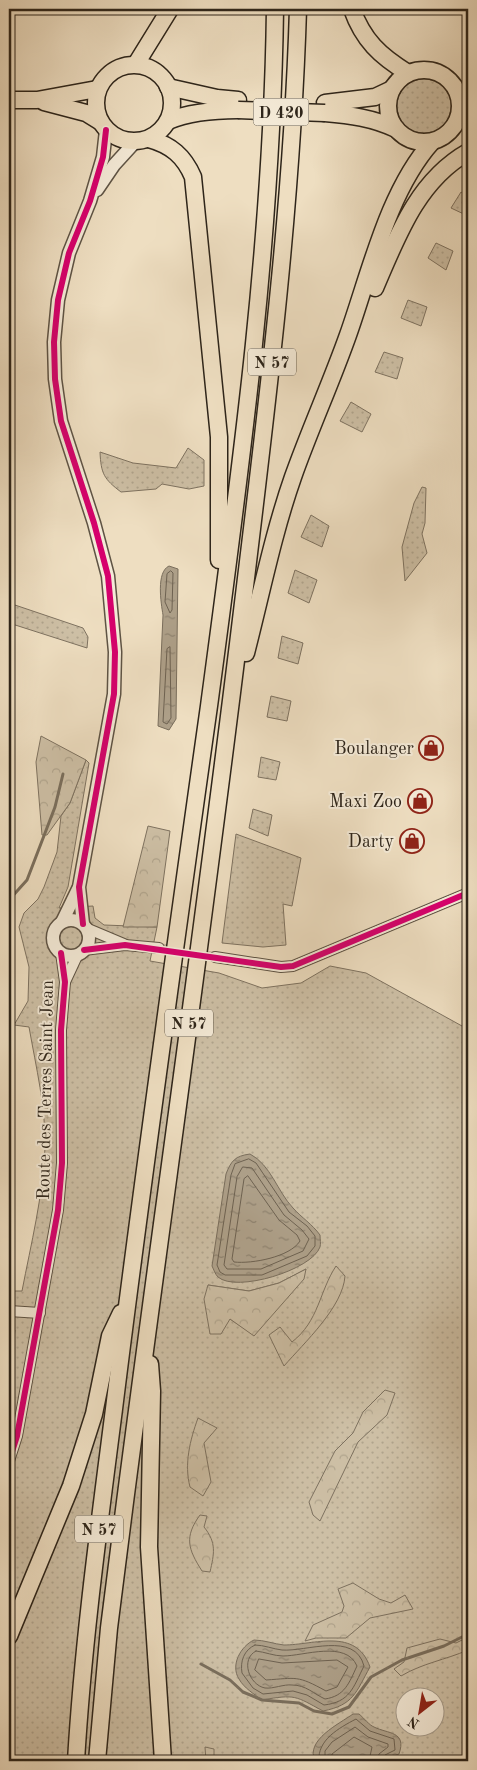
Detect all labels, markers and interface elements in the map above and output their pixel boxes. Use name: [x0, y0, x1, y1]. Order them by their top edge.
road number: D 420: [254, 98, 308, 125]
road number: N 57: [248, 348, 296, 376]
shop icon: Boulanger: [418, 735, 444, 761]
place label: Boulanger: [334, 740, 415, 758]
shop icon: Maxi Zoo: [407, 788, 433, 814]
place label: Maxi Zoo: [329, 793, 402, 811]
shop icon: Darty: [399, 828, 425, 854]
place label: Darty: [348, 833, 394, 851]
street label: Route des Terres Saint Jean: [35, 980, 57, 1200]
road number: N 57: [165, 1010, 213, 1036]
road number: N 57: [75, 1516, 123, 1542]
north arrow: [394, 1688, 444, 1738]
text: N: [405, 1713, 422, 1731]

